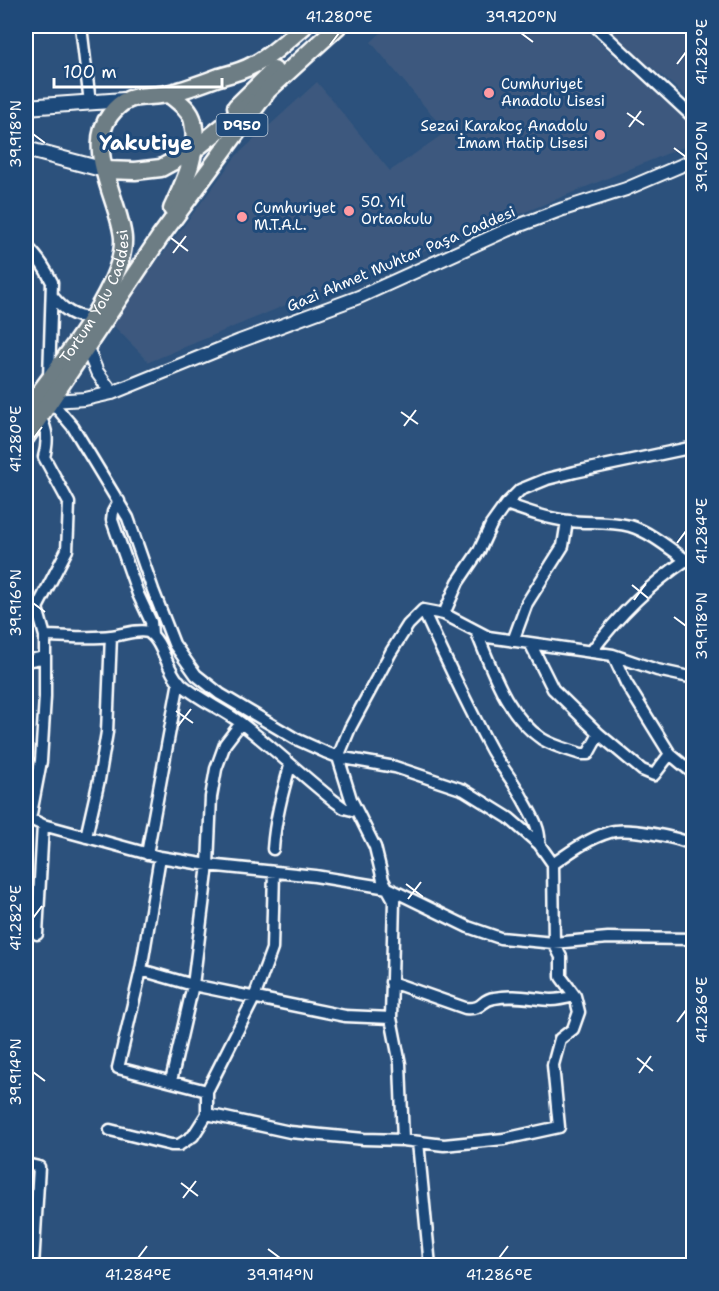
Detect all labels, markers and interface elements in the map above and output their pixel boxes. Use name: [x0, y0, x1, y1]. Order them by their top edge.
text: 41.280°E: [306, 7, 372, 27]
text: 39.920°N: [485, 7, 557, 27]
text: 41.282°E: [692, 19, 712, 85]
scale bar: [54, 51, 222, 89]
text: 100 m: [63, 60, 117, 84]
place label: Cumhuriyet Anadolu Lisesi: [501, 74, 605, 111]
marker: Cumhuriyet Anadolu Lisesi: [482, 86, 496, 100]
text: 39.918°N: [6, 100, 26, 168]
road number: D950: [216, 114, 268, 136]
place label: Sezai Karakoç Anadolu İmam Hatip Lisesi: [421, 116, 588, 153]
text: 39.920°N: [692, 121, 712, 193]
marker: Sezai Karakoç Anadolu İmam Hatip Lisesi: [593, 128, 607, 142]
district label: Yakutiye: [99, 129, 193, 157]
place label: 50. Yıl Ortaokulu: [361, 192, 433, 229]
place label: Cumhuriyet M.T.A.L.: [254, 198, 336, 235]
street label: Gazi Ahmet Muhtar Paşa Caddesi: [284, 202, 518, 316]
marker: 50. Yıl Ortaokulu: [342, 204, 356, 218]
marker: Cumhuriyet M.T.A.L.: [235, 210, 249, 224]
street label: Tortum Yolu Caddesi: [55, 228, 133, 367]
text: 41.280°E: [6, 406, 26, 472]
text: 41.284°E: [692, 498, 712, 564]
text: 39.916°N: [6, 569, 26, 637]
text: 39.918°N: [692, 592, 712, 660]
text: 41.282°E: [6, 885, 26, 951]
text: 41.286°E: [692, 977, 712, 1043]
text: 39.914°N: [6, 1038, 26, 1106]
text: 41.284°E: [105, 1265, 171, 1285]
text: 39.914°N: [246, 1265, 314, 1285]
text: 41.286°E: [466, 1265, 532, 1285]

